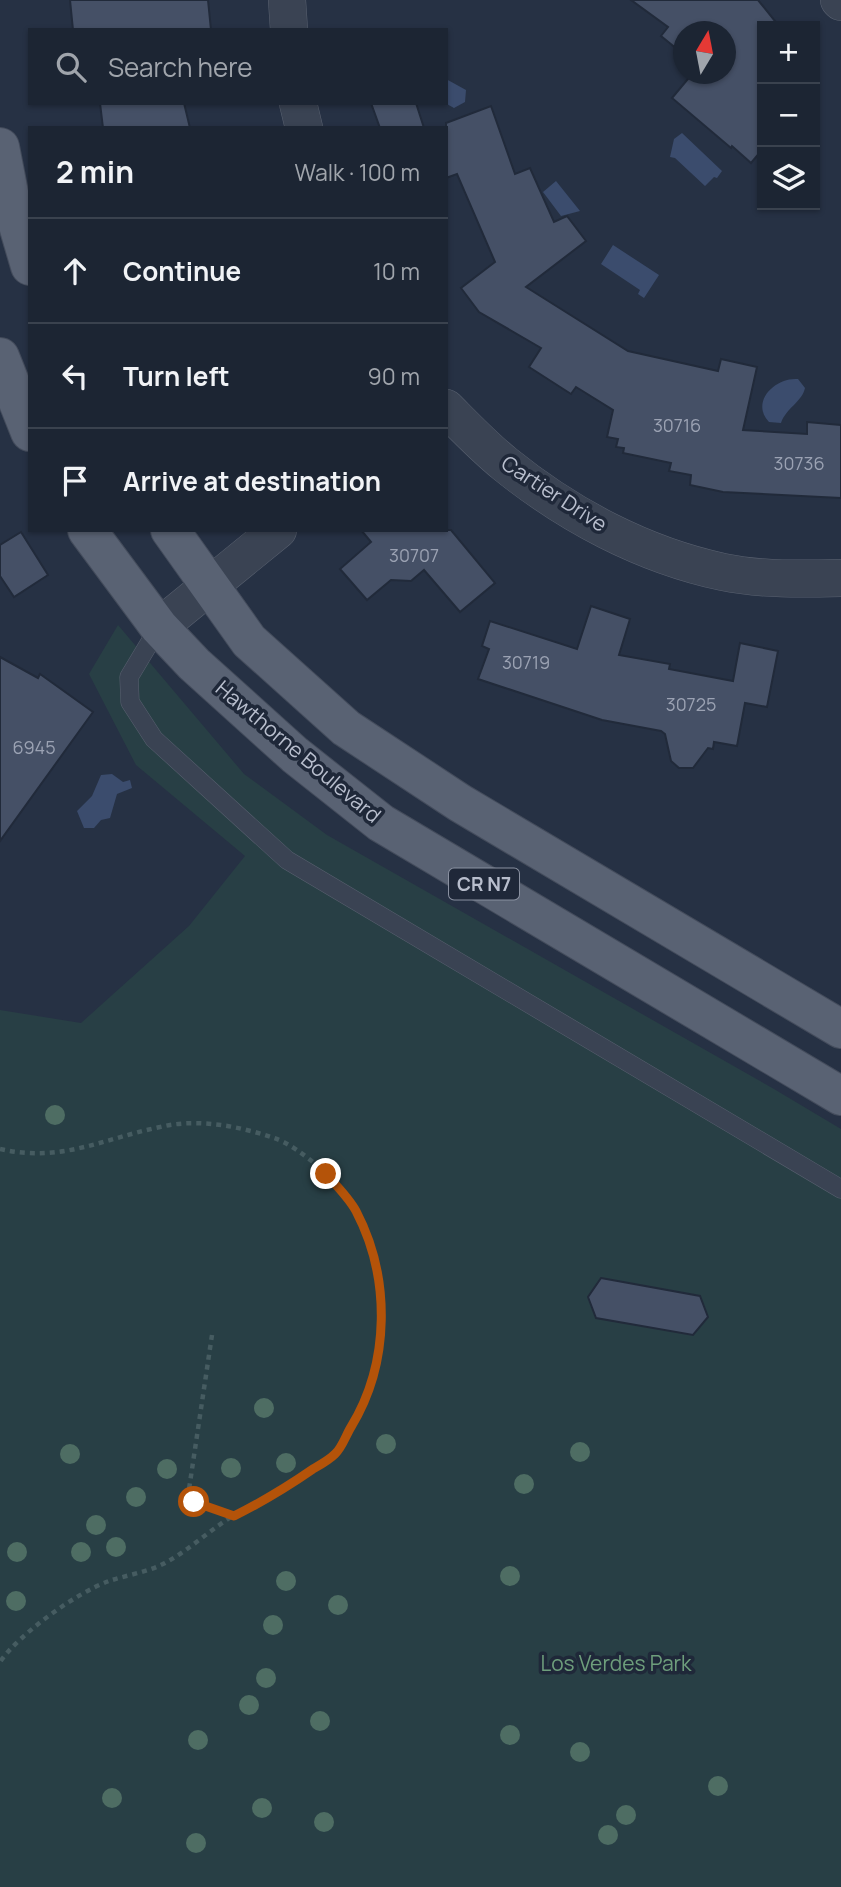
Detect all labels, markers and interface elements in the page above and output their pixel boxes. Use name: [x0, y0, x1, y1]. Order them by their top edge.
north arrow: [673, 21, 736, 84]
map controls: [757, 21, 820, 210]
button: +: [757, 21, 820, 84]
search box: [28, 28, 448, 105]
icon: search: [52, 48, 90, 86]
text: Search here: [108, 49, 253, 85]
button: −: [757, 84, 820, 147]
button: layers: [757, 147, 820, 210]
text: 2 min: [56, 151, 134, 192]
text: Walk · 100 m: [294, 156, 420, 188]
icon: ahead: [56, 252, 94, 290]
text: Continue: [123, 253, 241, 289]
text: 10 m: [373, 255, 420, 287]
icon: left: [56, 357, 94, 395]
text: Turn left: [123, 358, 230, 394]
text: 90 m: [368, 360, 420, 392]
house number: 30716: [653, 413, 701, 437]
street label: Cartier Drive: [496, 449, 613, 538]
house number: 30736: [773, 451, 825, 475]
icon: arrive: [56, 462, 94, 500]
text: Arrive at destination: [123, 463, 381, 499]
house number: 30707: [389, 543, 439, 567]
house number: 30719: [502, 650, 550, 674]
street label: Hawthorne Boulevard: [210, 674, 387, 829]
house number: 30725: [666, 692, 716, 716]
house number: 6945: [12, 735, 56, 759]
road number: CR N7: [449, 869, 519, 900]
route end: [310, 1158, 341, 1189]
route start: [178, 1486, 209, 1517]
park label: Los Verdes Park: [540, 1649, 692, 1677]

